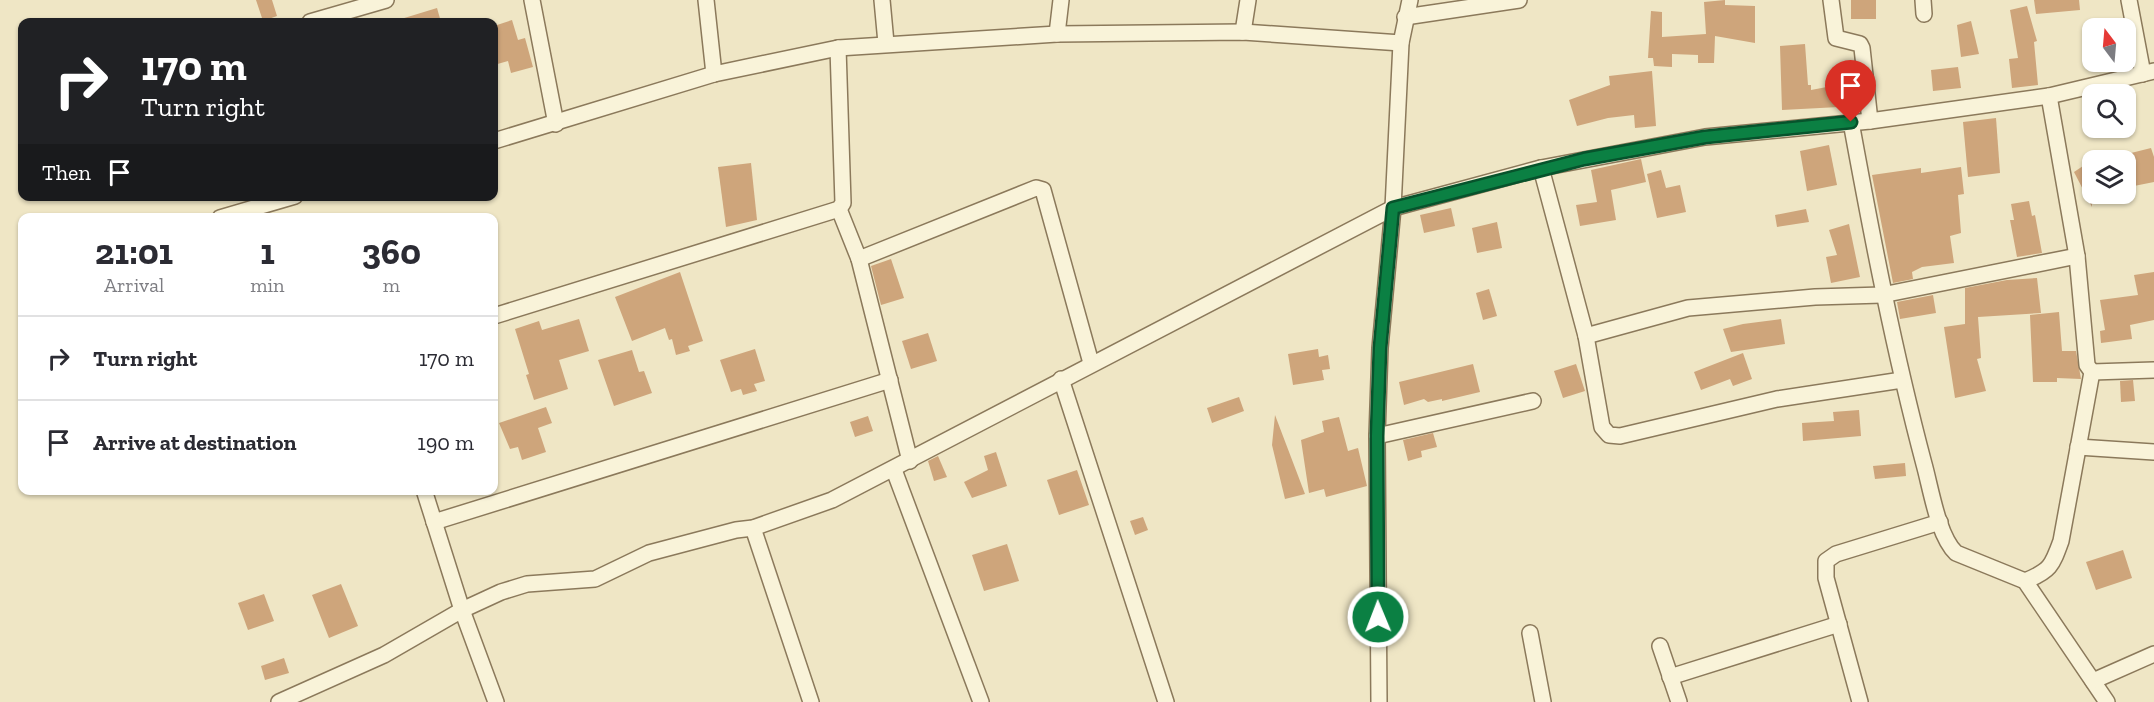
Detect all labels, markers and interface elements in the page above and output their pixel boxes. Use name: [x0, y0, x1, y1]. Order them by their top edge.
north arrow: [2082, 18, 2136, 72]
map controls: [2082, 18, 2136, 204]
text: 170 m: [141, 40, 247, 91]
icon: right: [42, 42, 120, 120]
pin: [1825, 60, 1876, 122]
icon: arrive: [1834, 69, 1867, 102]
button: search: [2082, 84, 2136, 138]
text: Turn right: [141, 91, 265, 123]
button: layers: [2082, 150, 2136, 204]
icon: arrive: [103, 156, 136, 189]
text: Then: [42, 159, 91, 186]
text: 21:01: [95, 230, 173, 273]
text: 1: [260, 230, 275, 273]
text: 360: [362, 230, 421, 273]
text: Arrival: [104, 273, 164, 297]
text: min: [250, 273, 285, 297]
text: m: [383, 273, 400, 297]
icon: right: [42, 342, 75, 375]
text: Turn right: [93, 345, 197, 372]
text: 170 m: [419, 345, 474, 372]
icon: arrive: [42, 426, 75, 459]
text: Arrive at destination: [93, 429, 296, 456]
text: 190 m: [417, 429, 474, 456]
position arrow: [1346, 585, 1410, 649]

